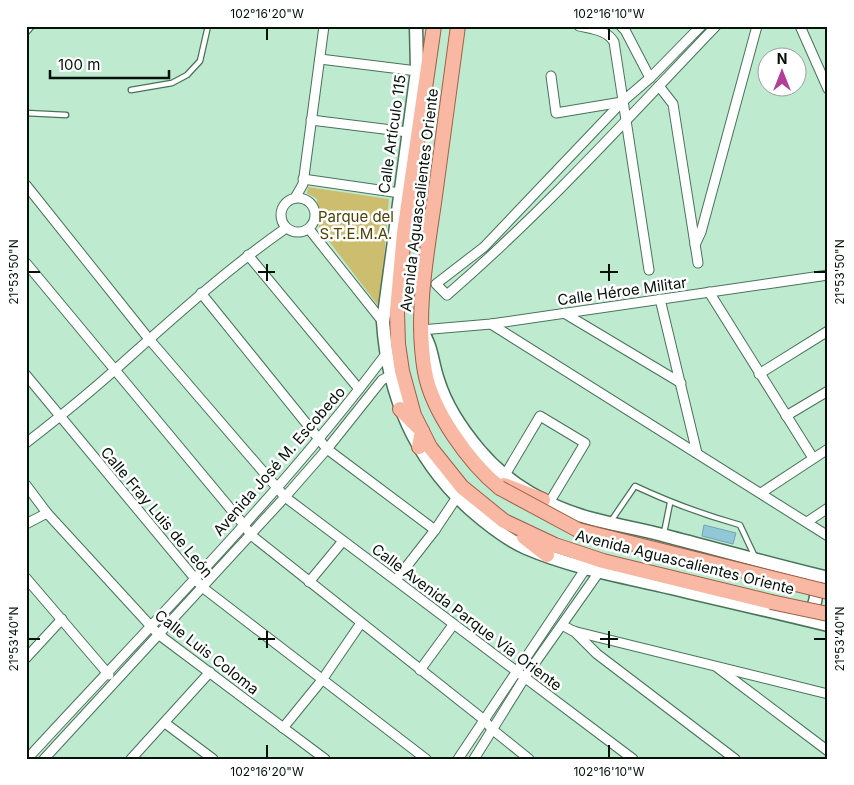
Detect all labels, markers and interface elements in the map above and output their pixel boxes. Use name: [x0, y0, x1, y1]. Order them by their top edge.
text: 102°16'20"W: [230, 6, 304, 21]
text: 102°16'10"W: [573, 6, 645, 21]
scale bar: [50, 48, 169, 80]
north arrow: [756, 48, 806, 98]
text: N: [777, 50, 787, 67]
text: 100 m: [58, 55, 100, 74]
street label: Calle Artículo 115: [374, 73, 410, 195]
street label: Avenida Aguascalientes Oriente: [396, 87, 442, 313]
park label: Parque del S.T.E.M.A.: [318, 207, 394, 243]
text: 21°53'50"N: [6, 239, 21, 305]
text: 21°53'50"N: [832, 239, 847, 305]
street label: Calle Héroe Militar: [556, 272, 688, 309]
street label: Avenida José M. Escobedo: [209, 382, 349, 540]
street label: Calle Fray Luis de León: [97, 443, 217, 581]
street label: Avenida Aguascalientes Oriente: [574, 526, 796, 598]
street label: Calle Avenida Parque Vía Oriente: [368, 539, 566, 695]
street label: Calle Luis Coloma: [151, 605, 263, 699]
text: 21°53'40"N: [6, 606, 21, 672]
text: 21°53'40"N: [832, 606, 847, 672]
text: 102°16'20"W: [230, 764, 304, 779]
text: 102°16'10"W: [573, 764, 645, 779]

